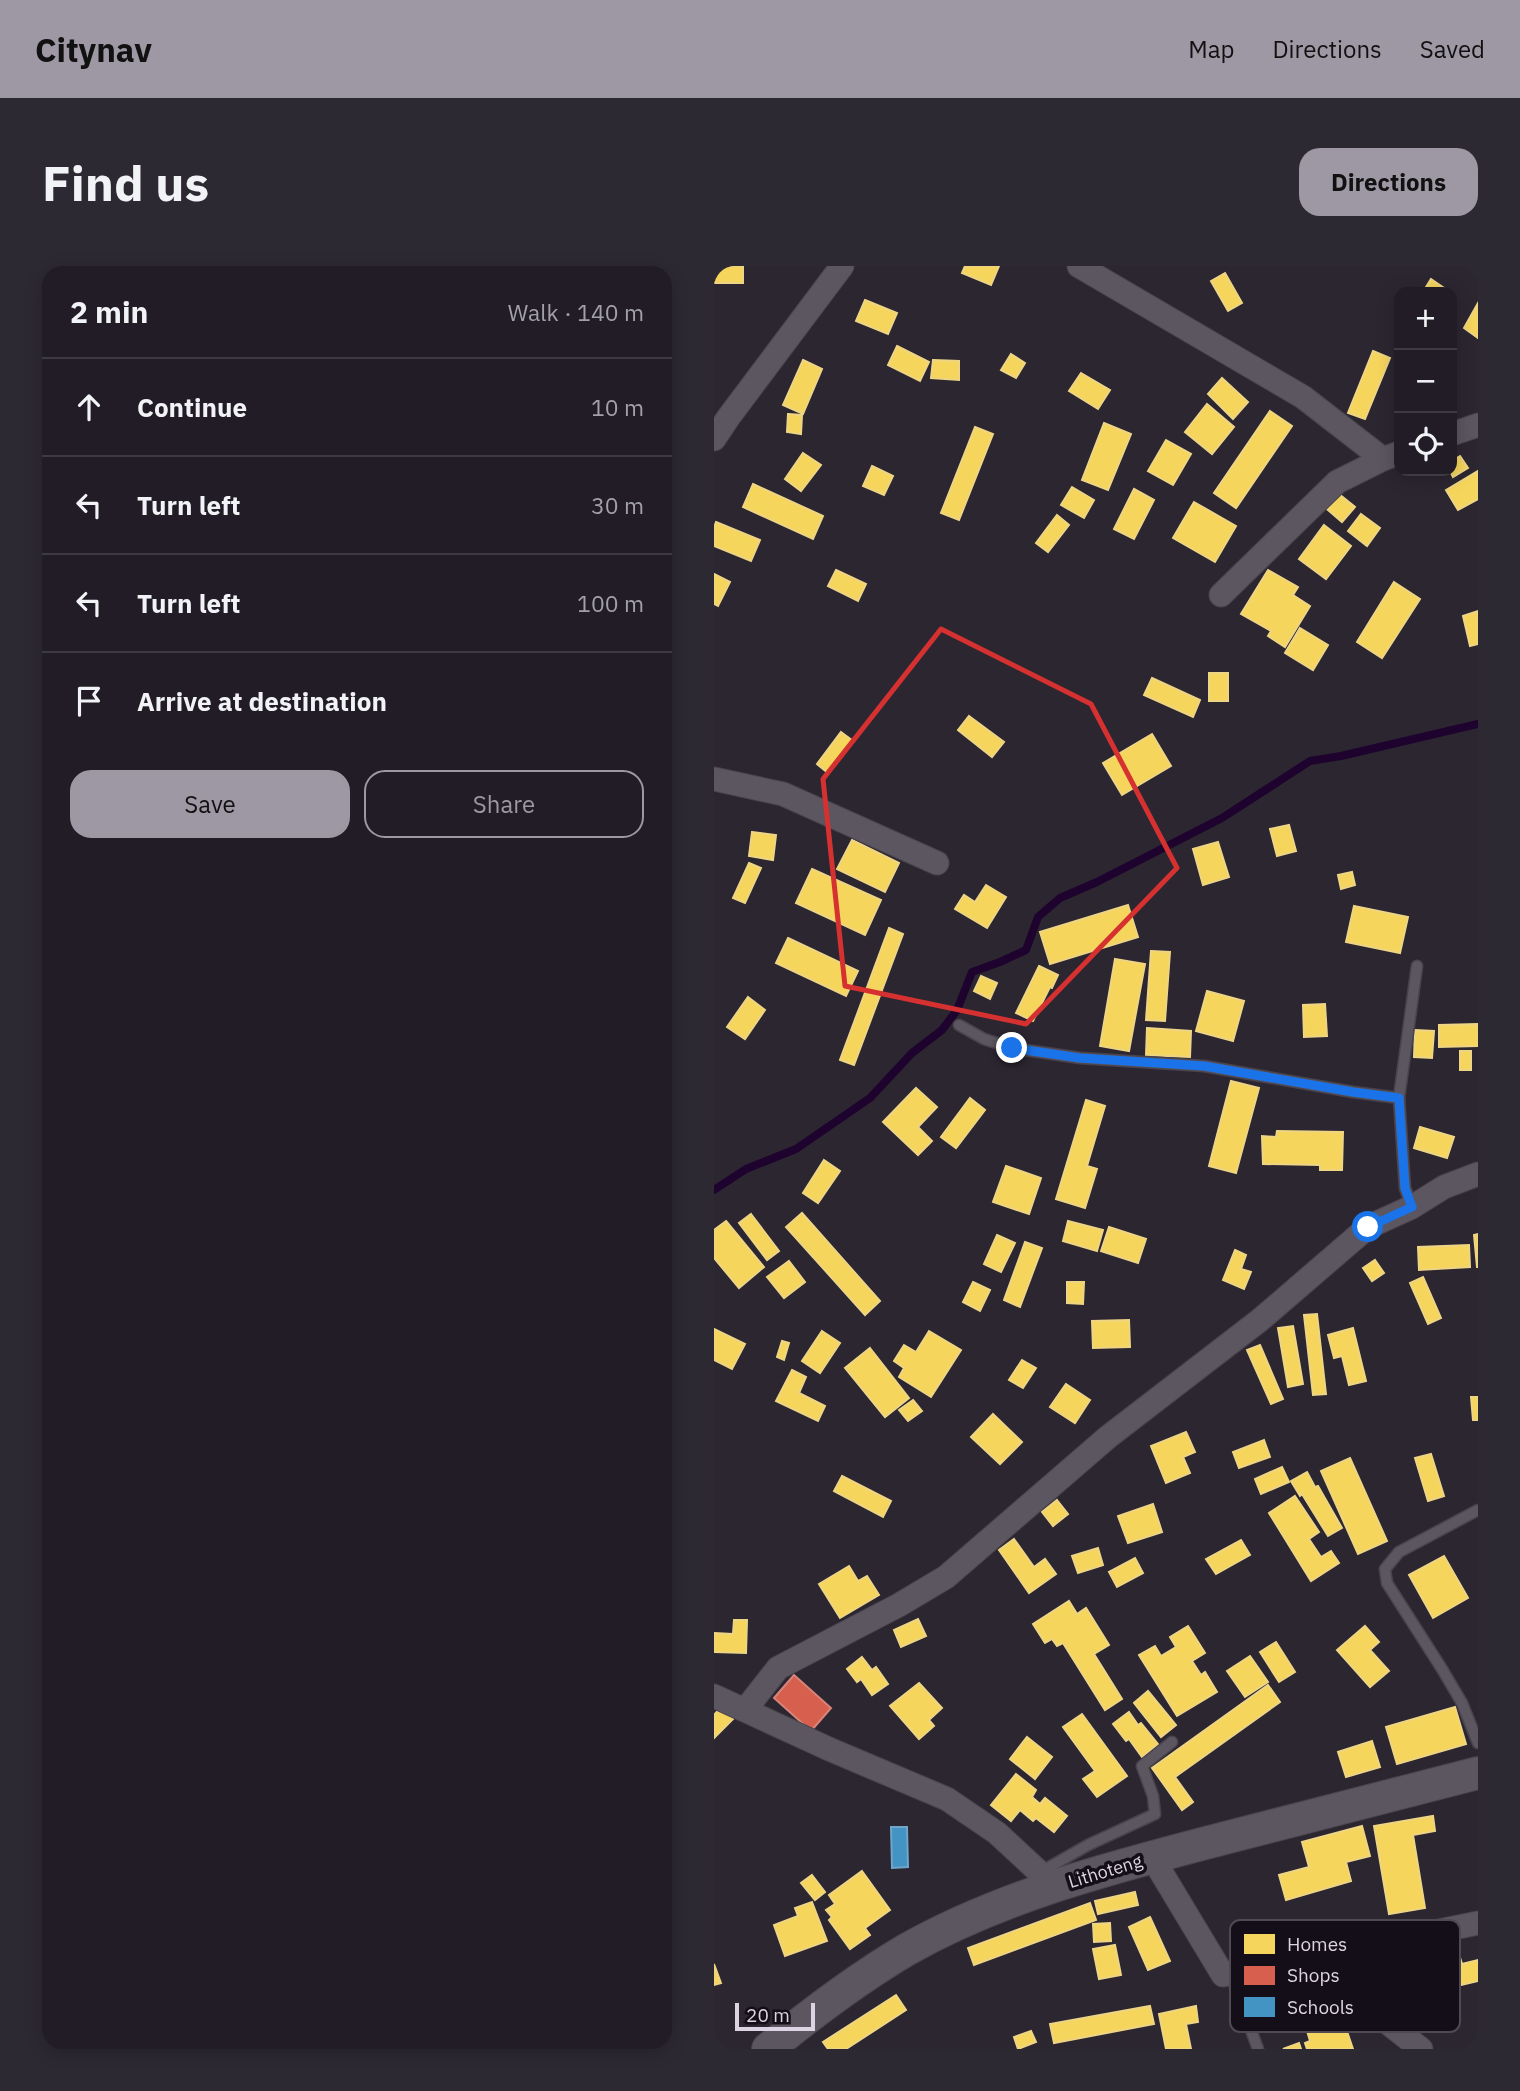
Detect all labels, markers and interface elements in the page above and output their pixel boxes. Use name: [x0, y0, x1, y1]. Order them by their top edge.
text: Citynav: [35, 28, 152, 71]
text: Map: [1188, 33, 1234, 65]
text: Directions: [1272, 33, 1382, 65]
text: Saved: [1420, 33, 1485, 65]
button: Directions: [1299, 148, 1478, 216]
text: Find us: [42, 151, 209, 214]
map controls: [1394, 287, 1457, 476]
button: +: [1394, 287, 1457, 350]
text: 2 min: [70, 292, 148, 331]
text: Walk · 140 m: [508, 297, 644, 327]
button: −: [1394, 350, 1457, 413]
icon: ahead: [70, 388, 108, 426]
text: Continue: [137, 390, 247, 424]
text: 10 m: [591, 392, 644, 422]
button: locate: [1394, 413, 1457, 476]
icon: left: [70, 486, 108, 524]
text: Turn left: [137, 488, 240, 522]
text: 30 m: [591, 490, 644, 520]
icon: left: [70, 584, 108, 622]
text: Turn left: [137, 586, 240, 620]
text: 100 m: [577, 588, 644, 618]
icon: arrive: [70, 682, 108, 720]
text: Arrive at destination: [137, 684, 387, 718]
button: Save: [70, 770, 350, 838]
button: Share: [364, 770, 644, 838]
route end: [996, 1032, 1027, 1063]
route start: [1352, 1211, 1383, 1242]
street label: Lithoteng: [1065, 1849, 1145, 1893]
legend: [1230, 1920, 1460, 2032]
text: Homes: [1287, 1932, 1347, 1956]
text: Shops: [1287, 1963, 1340, 1987]
text: Schools: [1287, 1995, 1354, 2019]
scale bar: [735, 2000, 816, 2032]
text: 20 m: [746, 2003, 790, 2027]

